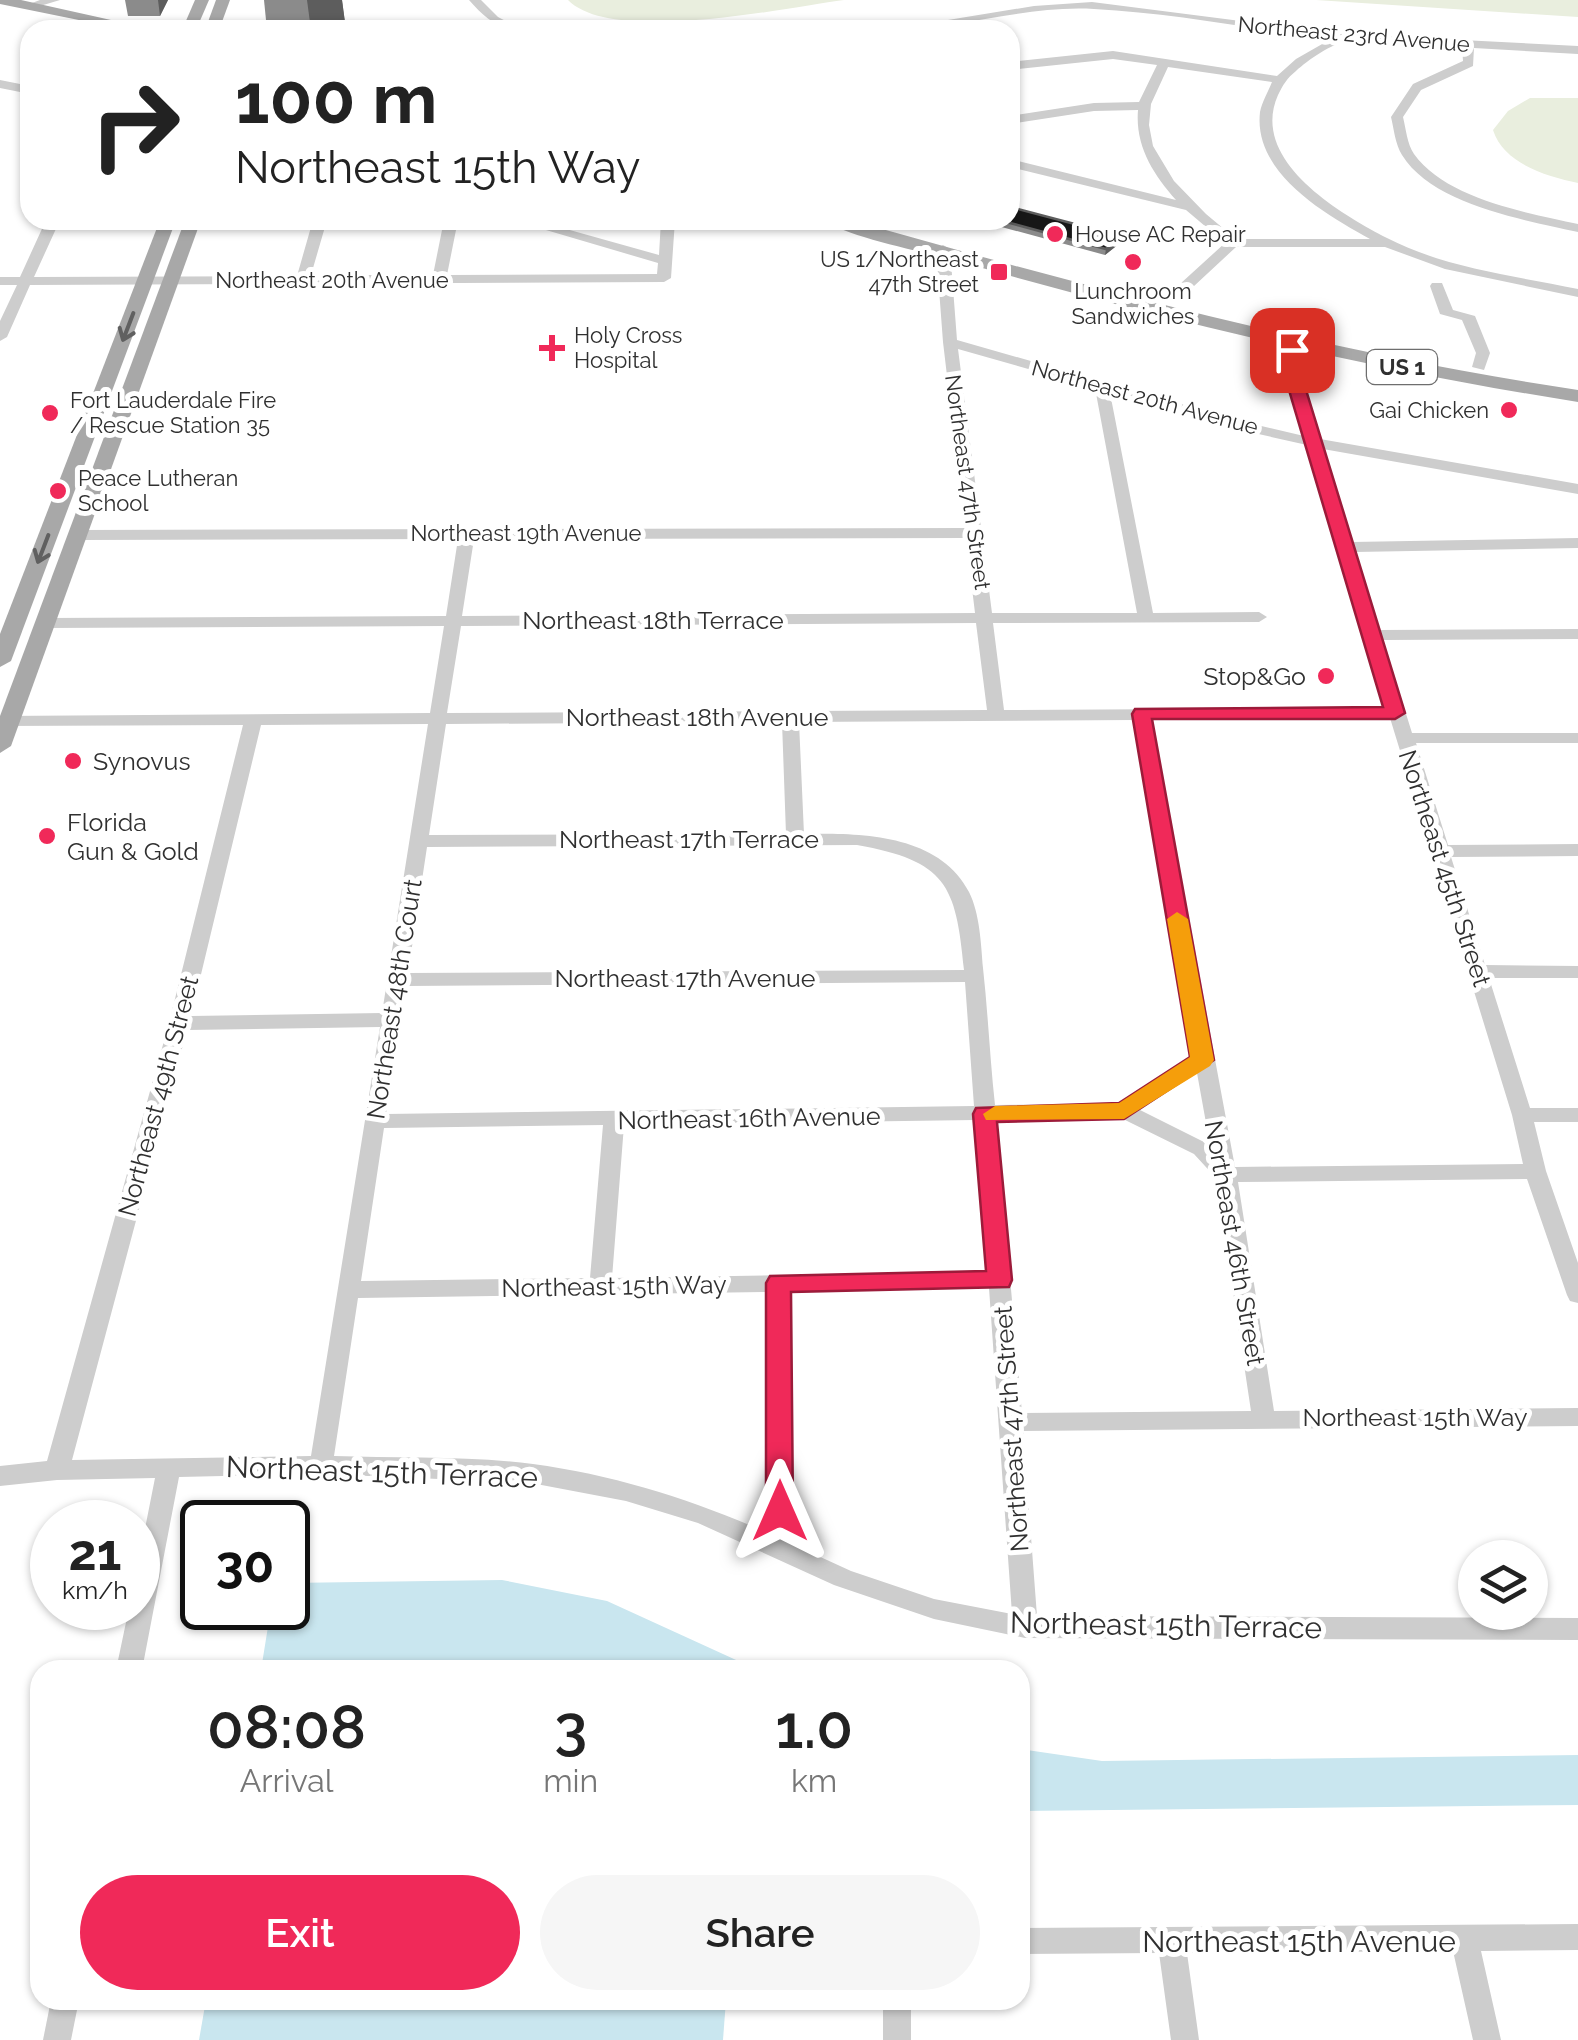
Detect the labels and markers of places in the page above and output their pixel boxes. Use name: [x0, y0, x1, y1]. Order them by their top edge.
place label: House AC Repair: [1075, 221, 1246, 247]
marker: House AC Repair: [1044, 223, 1066, 245]
place label: US 1/Northeast 47th Street: [820, 246, 980, 297]
marker: Lunchroom Sandwiches: [1122, 251, 1144, 273]
marker: US 1/Northeast 47th Street: [988, 261, 1010, 283]
place label: Lunchroom Sandwiches: [1072, 278, 1194, 329]
pin: [1250, 308, 1335, 393]
place label: Holy Cross Hospital: [574, 322, 683, 373]
marker: Holy Cross Hospital: [539, 335, 565, 361]
place label: Fort Lauderdale Fire / Rescue Station 35: [70, 387, 276, 438]
place label: Gai Chicken: [1369, 397, 1489, 423]
marker: Gai Chicken: [1498, 399, 1520, 421]
marker: Fort Lauderdale Fire / Rescue Station 35: [39, 402, 61, 424]
place label: Peace Lutheran School: [78, 465, 238, 516]
marker: Peace Lutheran School: [47, 480, 69, 502]
place label: Stop&Go: [1203, 661, 1306, 691]
marker: Stop&Go: [1315, 665, 1337, 687]
place label: Synovus: [93, 746, 191, 776]
marker: Synovus: [62, 750, 84, 772]
place label: Florida Gun & Gold: [67, 807, 199, 866]
marker: Florida Gun & Gold: [36, 825, 58, 847]

